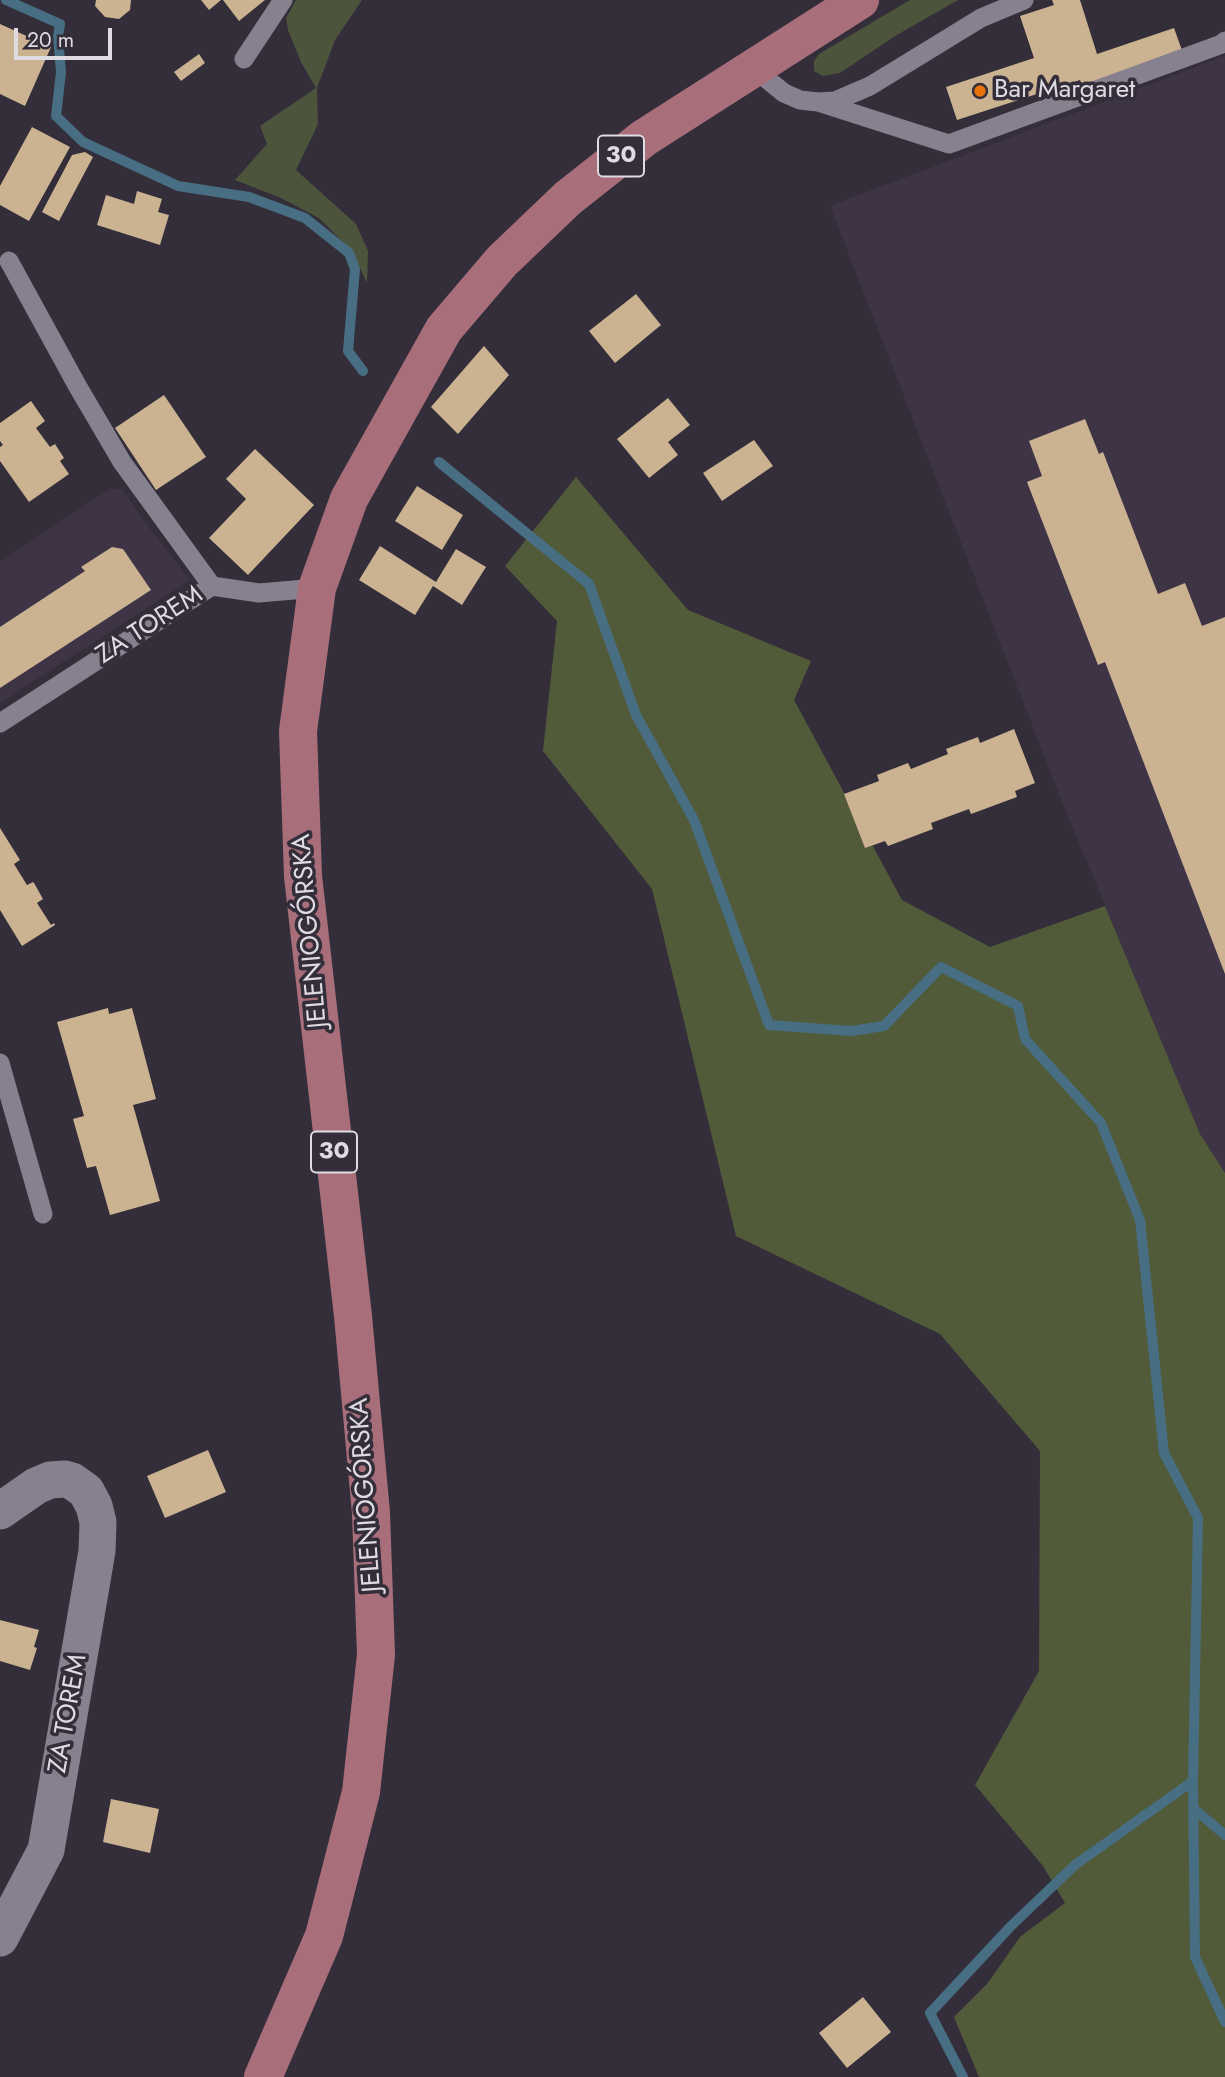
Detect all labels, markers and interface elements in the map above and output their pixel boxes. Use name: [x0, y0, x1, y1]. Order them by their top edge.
scale bar: [18, 14, 116, 58]
text: 20 m: [27, 25, 74, 55]
place label: Bar Margaret: [994, 75, 1135, 107]
marker: Bar Margaret: [972, 83, 988, 99]
road number: 30: [598, 136, 644, 176]
street label: ZA TOREM: [91, 580, 209, 672]
street label: JELENIOGÓRSKA: [287, 833, 335, 1029]
road number: 30: [311, 1132, 357, 1172]
street label: JELENIOGÓRSKA: [345, 1397, 389, 1593]
street label: ZA TOREM: [43, 1652, 95, 1776]

